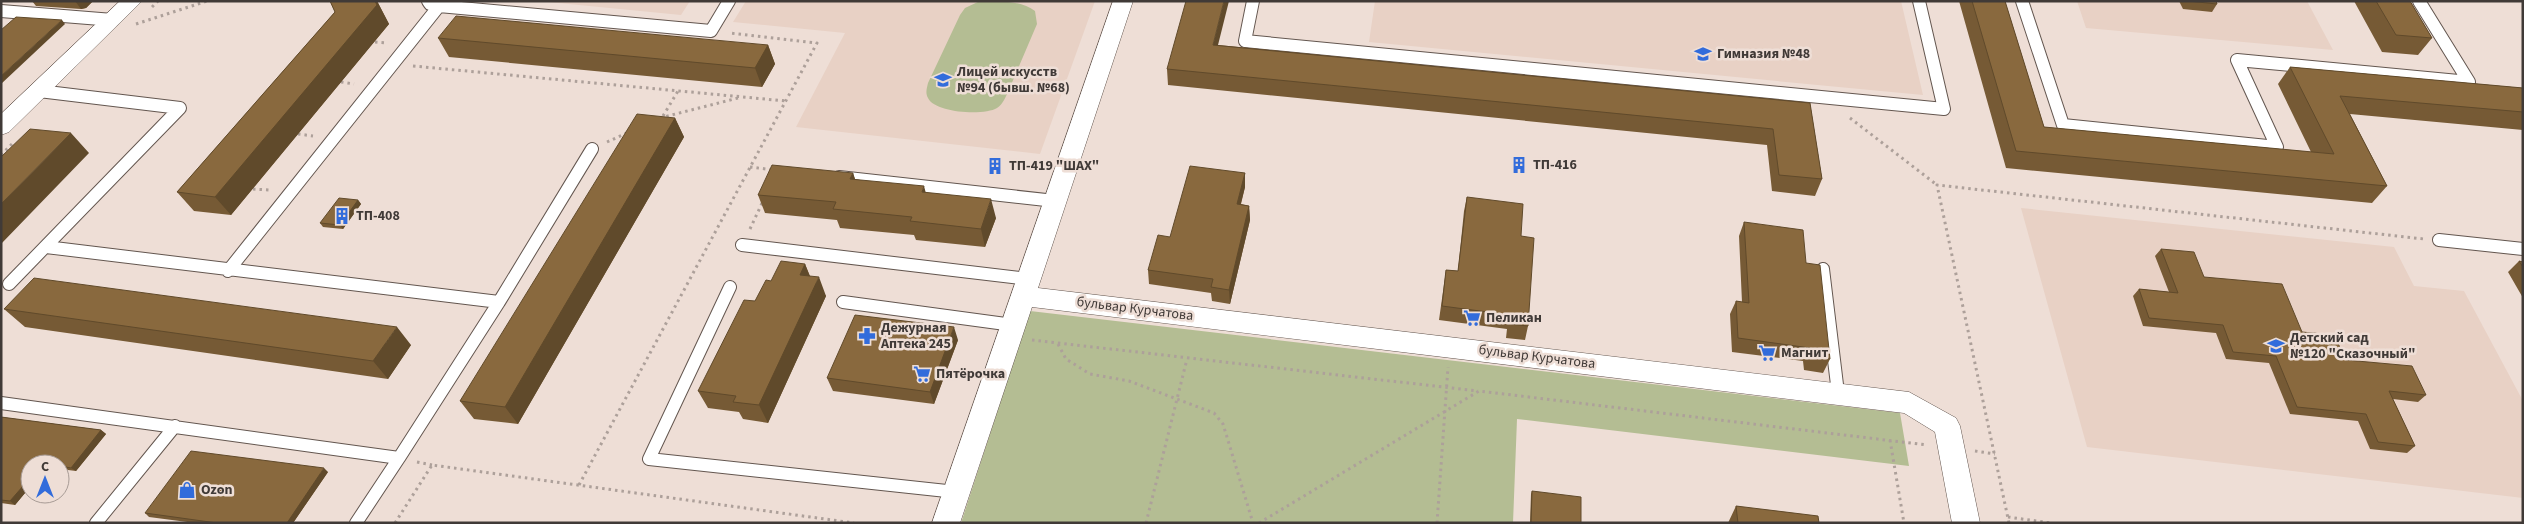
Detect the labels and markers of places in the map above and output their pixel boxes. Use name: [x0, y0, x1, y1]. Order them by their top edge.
school or university icon: Гимназия №48: [1693, 44, 1713, 64]
place label: Гимназия №48: [1717, 44, 1810, 64]
place label: Лицей искусств №94 (бывш. №68): [956, 62, 1070, 98]
school or university icon: Лицей искусств №94 (бывш. №68): [933, 70, 953, 90]
building icon: ТП-416: [1509, 155, 1529, 175]
place label: ТП-416: [1533, 155, 1577, 175]
building icon: ТП-419 "ШАХ": [985, 156, 1005, 176]
place label: ТП-419 "ШАХ": [1009, 156, 1099, 176]
building icon: ТП-408: [332, 206, 352, 226]
place label: ТП-408: [356, 206, 400, 226]
supermarket icon: Пеликан: [1462, 308, 1482, 328]
place label: Пеликан: [1486, 308, 1542, 328]
place label: Дежурная Аптека 245: [880, 318, 951, 354]
pharmacy icon: Дежурная Аптека 245: [857, 326, 877, 346]
place label: Детский сад №120 "Сказочный": [2290, 328, 2415, 364]
school or university icon: Детский сад №120 "Сказочный": [2266, 336, 2286, 356]
supermarket icon: Магнит: [1757, 343, 1777, 363]
place label: Магнит: [1781, 343, 1828, 363]
supermarket icon: Пятёрочка: [912, 364, 932, 384]
place label: Пятёрочка: [936, 364, 1005, 384]
shop icon: Ozon: [177, 480, 197, 500]
place label: Ozon: [201, 480, 232, 500]

